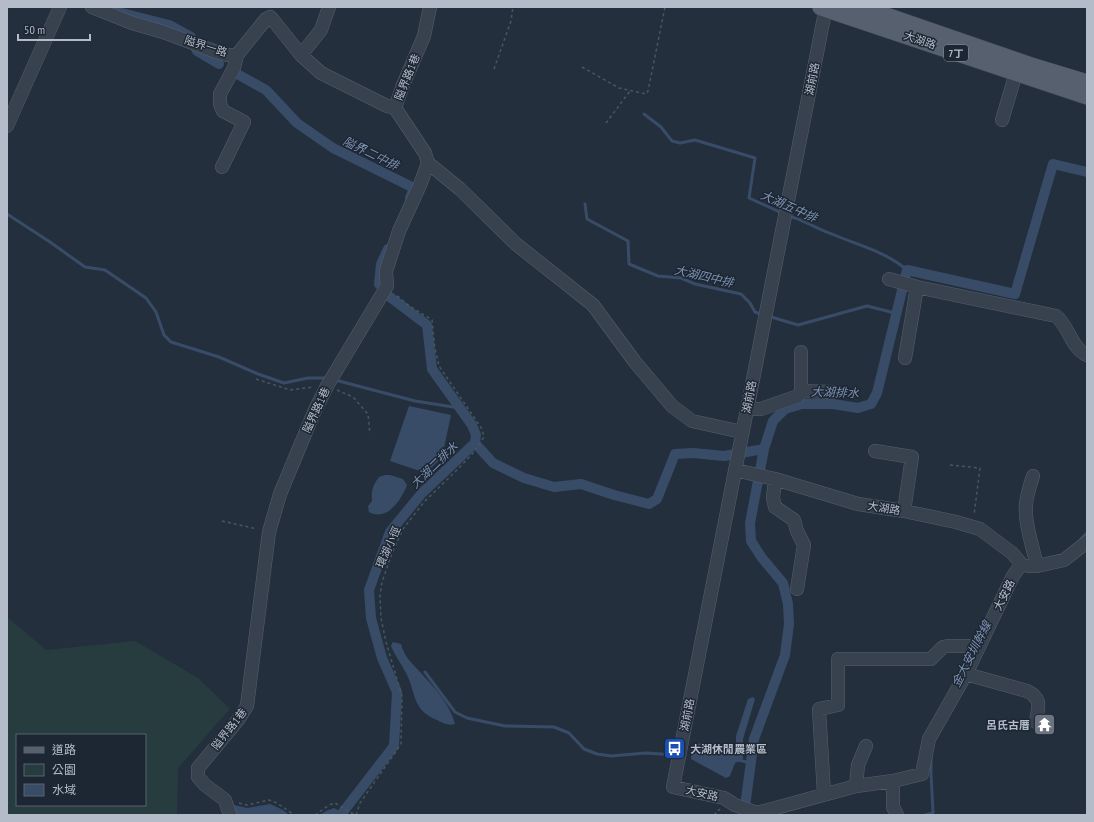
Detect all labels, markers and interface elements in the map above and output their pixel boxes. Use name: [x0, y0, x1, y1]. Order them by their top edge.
scale bar: [18, 16, 90, 42]
text: 50 m: [24, 22, 45, 37]
street label: 大湖路: [902, 28, 938, 52]
street label: 隘界一路: [183, 33, 229, 59]
road number: 7丁: [944, 45, 968, 61]
street label: 隘界路1巷: [391, 52, 423, 102]
street label: 湖前路: [802, 61, 822, 97]
water label: 隘界二中排: [341, 133, 403, 174]
water label: 大湖五中排: [759, 187, 821, 226]
water label: 大湖四中排: [673, 262, 737, 291]
street label: 湖前路: [739, 379, 759, 415]
water label: 大湖排水: [811, 384, 860, 400]
street label: 隘界路1巷: [299, 385, 333, 435]
water label: 大湖二排水: [407, 438, 462, 491]
street label: 大湖路: [867, 499, 901, 517]
street label: 環湖小徑: [373, 524, 403, 570]
street label: 大安路: [990, 577, 1018, 613]
water label: 金大安圳幹線: [948, 617, 995, 689]
street label: 湖前路: [677, 697, 697, 733]
street label: 隘界路1巷: [208, 705, 250, 753]
temple icon: 呂氏古厝: [1032, 712, 1058, 738]
place label: 呂氏古厝: [986, 718, 1030, 732]
legend: [16, 734, 146, 806]
bus stop icon: 大湖休閒農業區: [661, 736, 687, 762]
text: 道路: [52, 742, 76, 757]
place label: 大湖休閒農業區: [690, 742, 767, 756]
text: 公園: [52, 762, 76, 777]
text: 水域: [52, 782, 76, 797]
street label: 大安路: [684, 782, 720, 804]

